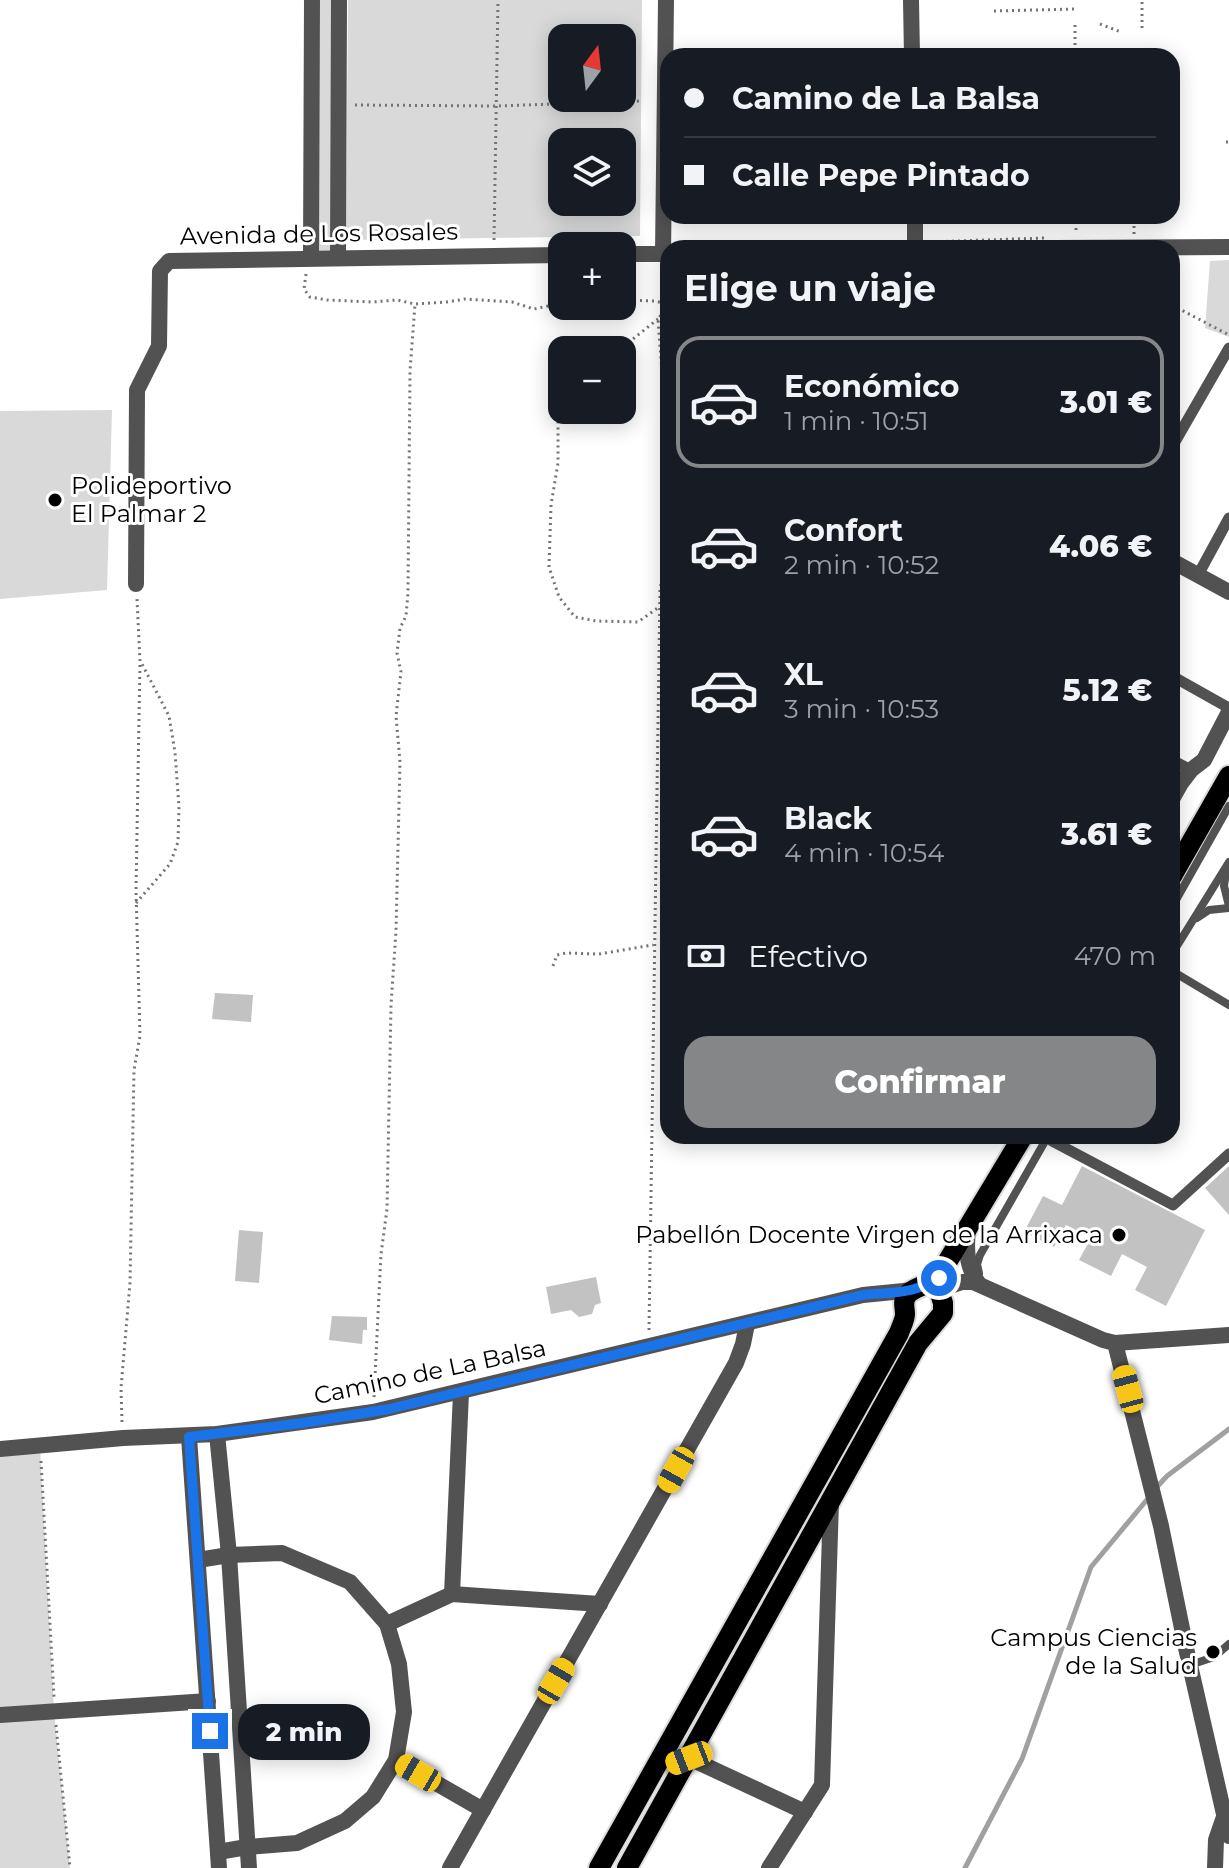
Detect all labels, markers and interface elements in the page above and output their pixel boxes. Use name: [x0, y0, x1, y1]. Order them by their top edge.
north arrow: [548, 24, 636, 112]
map controls: [548, 24, 636, 424]
text: Camino de La Balsa: [732, 80, 1040, 117]
button: layers: [548, 128, 636, 216]
text: Calle Pepe Pintado: [732, 157, 1030, 194]
street label: Avenida de Los Rosales: [180, 217, 458, 250]
button: +: [548, 232, 636, 320]
text: Elige un viaje: [684, 266, 936, 310]
button: −: [548, 336, 636, 424]
icon: car: [688, 366, 760, 438]
text: Económico: [784, 368, 959, 405]
text: 3.01 €: [1060, 384, 1152, 421]
text: 1 min · 10:51: [784, 405, 929, 437]
place label: Polideportivo El Palmar 2: [71, 471, 232, 528]
marker: Polideportivo El Palmar 2: [46, 491, 64, 509]
icon: car: [688, 510, 760, 582]
text: Confort: [784, 512, 903, 549]
text: 4.06 €: [1049, 528, 1152, 565]
text: 2 min · 10:52: [784, 549, 939, 581]
icon: car: [688, 654, 760, 726]
text: XL: [784, 656, 823, 693]
text: 5.12 €: [1062, 672, 1152, 709]
text: 3 min · 10:53: [784, 693, 939, 725]
icon: car: [688, 798, 760, 870]
text: Black: [784, 800, 872, 837]
text: 3.61 €: [1061, 816, 1152, 853]
text: 4 min · 10:54: [784, 837, 944, 869]
icon: cash: [684, 934, 728, 978]
text: Efectivo: [748, 938, 868, 975]
text: 470 m: [1074, 940, 1156, 972]
button: Confirmar: [684, 1036, 1156, 1128]
place label: Pabellón Docente Virgen de la Arrixaca: [635, 1220, 1103, 1249]
marker: Pabellón Docente Virgen de la Arrixaca: [1110, 1226, 1128, 1244]
route start: [921, 1260, 957, 1296]
street label: Camino de La Balsa: [311, 1333, 549, 1410]
car: [1110, 1363, 1146, 1415]
car: [654, 1443, 698, 1497]
place label: Campus Ciencias de la Salud: [990, 1623, 1197, 1680]
marker: Campus Ciencias de la Salud: [1204, 1643, 1222, 1661]
car: [534, 1654, 578, 1708]
callout: 2 min: [238, 1703, 370, 1759]
route end: [192, 1713, 228, 1749]
text: 2 min: [266, 1716, 342, 1748]
car: [662, 1738, 716, 1778]
car: [391, 1751, 445, 1795]

